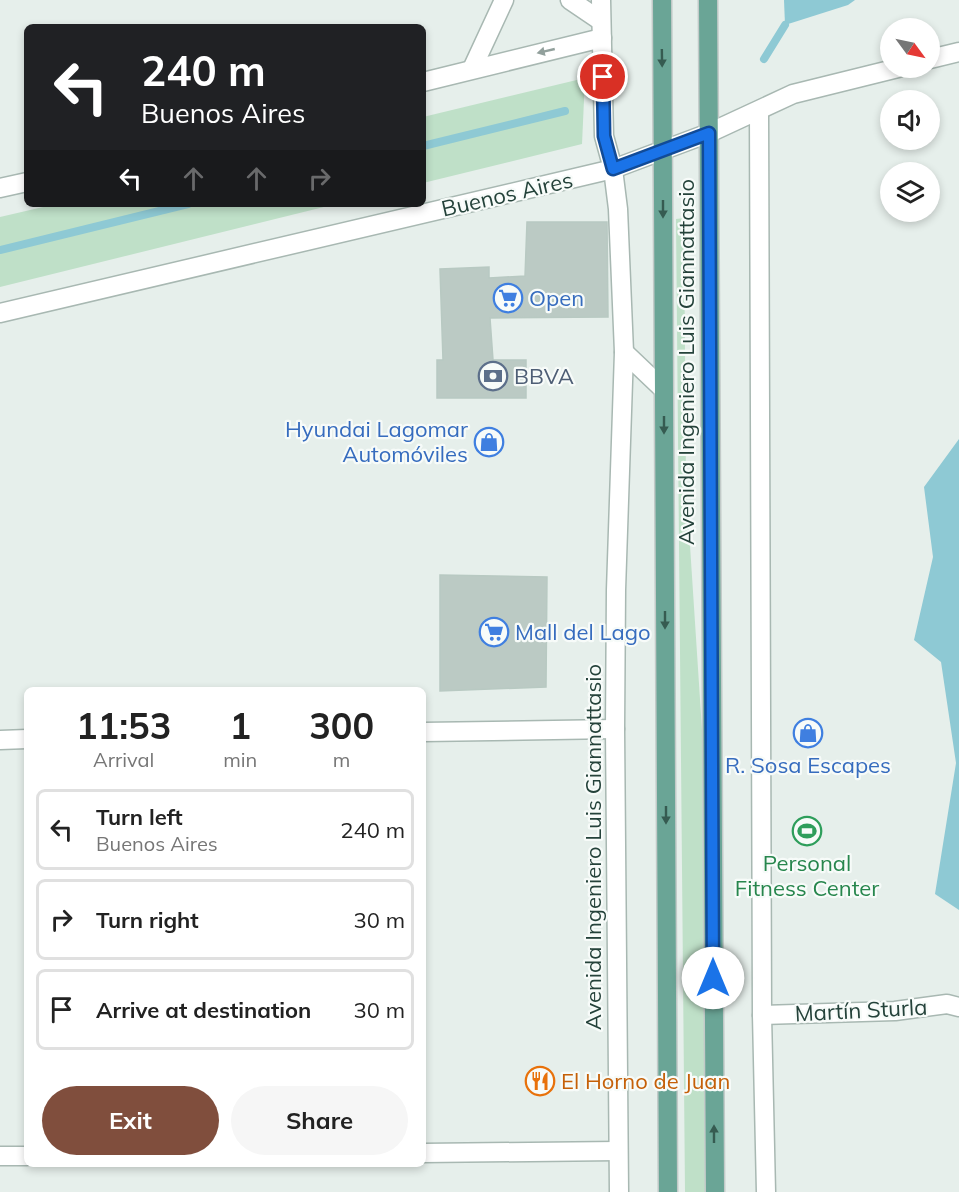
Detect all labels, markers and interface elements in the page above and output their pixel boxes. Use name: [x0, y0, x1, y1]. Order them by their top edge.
north arrow: [880, 18, 940, 78]
map controls: [880, 18, 940, 222]
text: 240 m: [141, 44, 266, 97]
one-way arrow: [536, 47, 555, 57]
icon: left: [42, 48, 120, 126]
one-way arrow: [657, 49, 667, 68]
pin: [577, 51, 628, 102]
icon: arrive: [586, 60, 619, 93]
button: sound: [880, 90, 940, 150]
text: Buenos Aires: [141, 96, 305, 130]
icon: left: [114, 162, 147, 195]
icon: ahead: [177, 162, 210, 195]
icon: ahead: [240, 162, 273, 195]
icon: right: [303, 162, 336, 195]
button: layers: [880, 162, 940, 222]
street label: Buenos Aires: [439, 165, 575, 223]
street label: Avenida Ingeniero Luis Giannattasio: [672, 179, 700, 545]
one-way arrow: [658, 200, 668, 219]
supermarket icon: Open: [492, 282, 524, 314]
place label: Open: [529, 284, 584, 312]
bank icon: BBVA: [477, 360, 509, 392]
place label: BBVA: [514, 362, 574, 390]
place label: Hyundai Lagomar Automóviles: [285, 415, 468, 468]
one-way arrow: [659, 416, 669, 435]
shop icon: Hyundai Lagomar Automóviles: [473, 426, 505, 458]
one-way arrow: [660, 611, 670, 630]
supermarket icon: Mall del Lago: [478, 616, 510, 648]
place label: Mall del Lago: [515, 618, 650, 646]
street label: Avenida Ingeniero Luis Giannattasio: [579, 664, 607, 1030]
text: 11:53: [76, 703, 171, 748]
text: 1: [229, 703, 251, 748]
text: 300: [309, 703, 374, 748]
shop icon: R. Sosa Escapes: [792, 717, 824, 749]
text: Arrival: [93, 747, 154, 772]
text: min: [223, 747, 257, 772]
text: m: [333, 747, 350, 772]
place label: R. Sosa Escapes: [725, 751, 891, 779]
text: Turn left: [96, 803, 183, 831]
one-way arrow: [661, 806, 671, 825]
icon: left: [45, 813, 78, 846]
sports icon: Personal Fitness Center: [791, 815, 823, 847]
text: 240 m: [340, 816, 405, 844]
text: Buenos Aires: [96, 831, 218, 856]
place label: Personal Fitness Center: [735, 849, 879, 902]
icon: right: [45, 903, 78, 936]
text: Turn right: [96, 906, 199, 934]
text: 30 m: [354, 906, 405, 934]
position arrow: [681, 946, 745, 1010]
icon: arrive: [45, 993, 78, 1026]
street label: Martín Sturla: [794, 993, 928, 1027]
text: Arrive at destination: [96, 996, 311, 1024]
text: 30 m: [354, 996, 405, 1024]
restaurant icon: El Horno de Juan: [524, 1065, 556, 1097]
place label: El Horno de Juan: [561, 1067, 730, 1095]
button: Exit: [42, 1086, 219, 1155]
button: Share: [231, 1086, 408, 1155]
one-way arrow: [709, 1124, 719, 1143]

